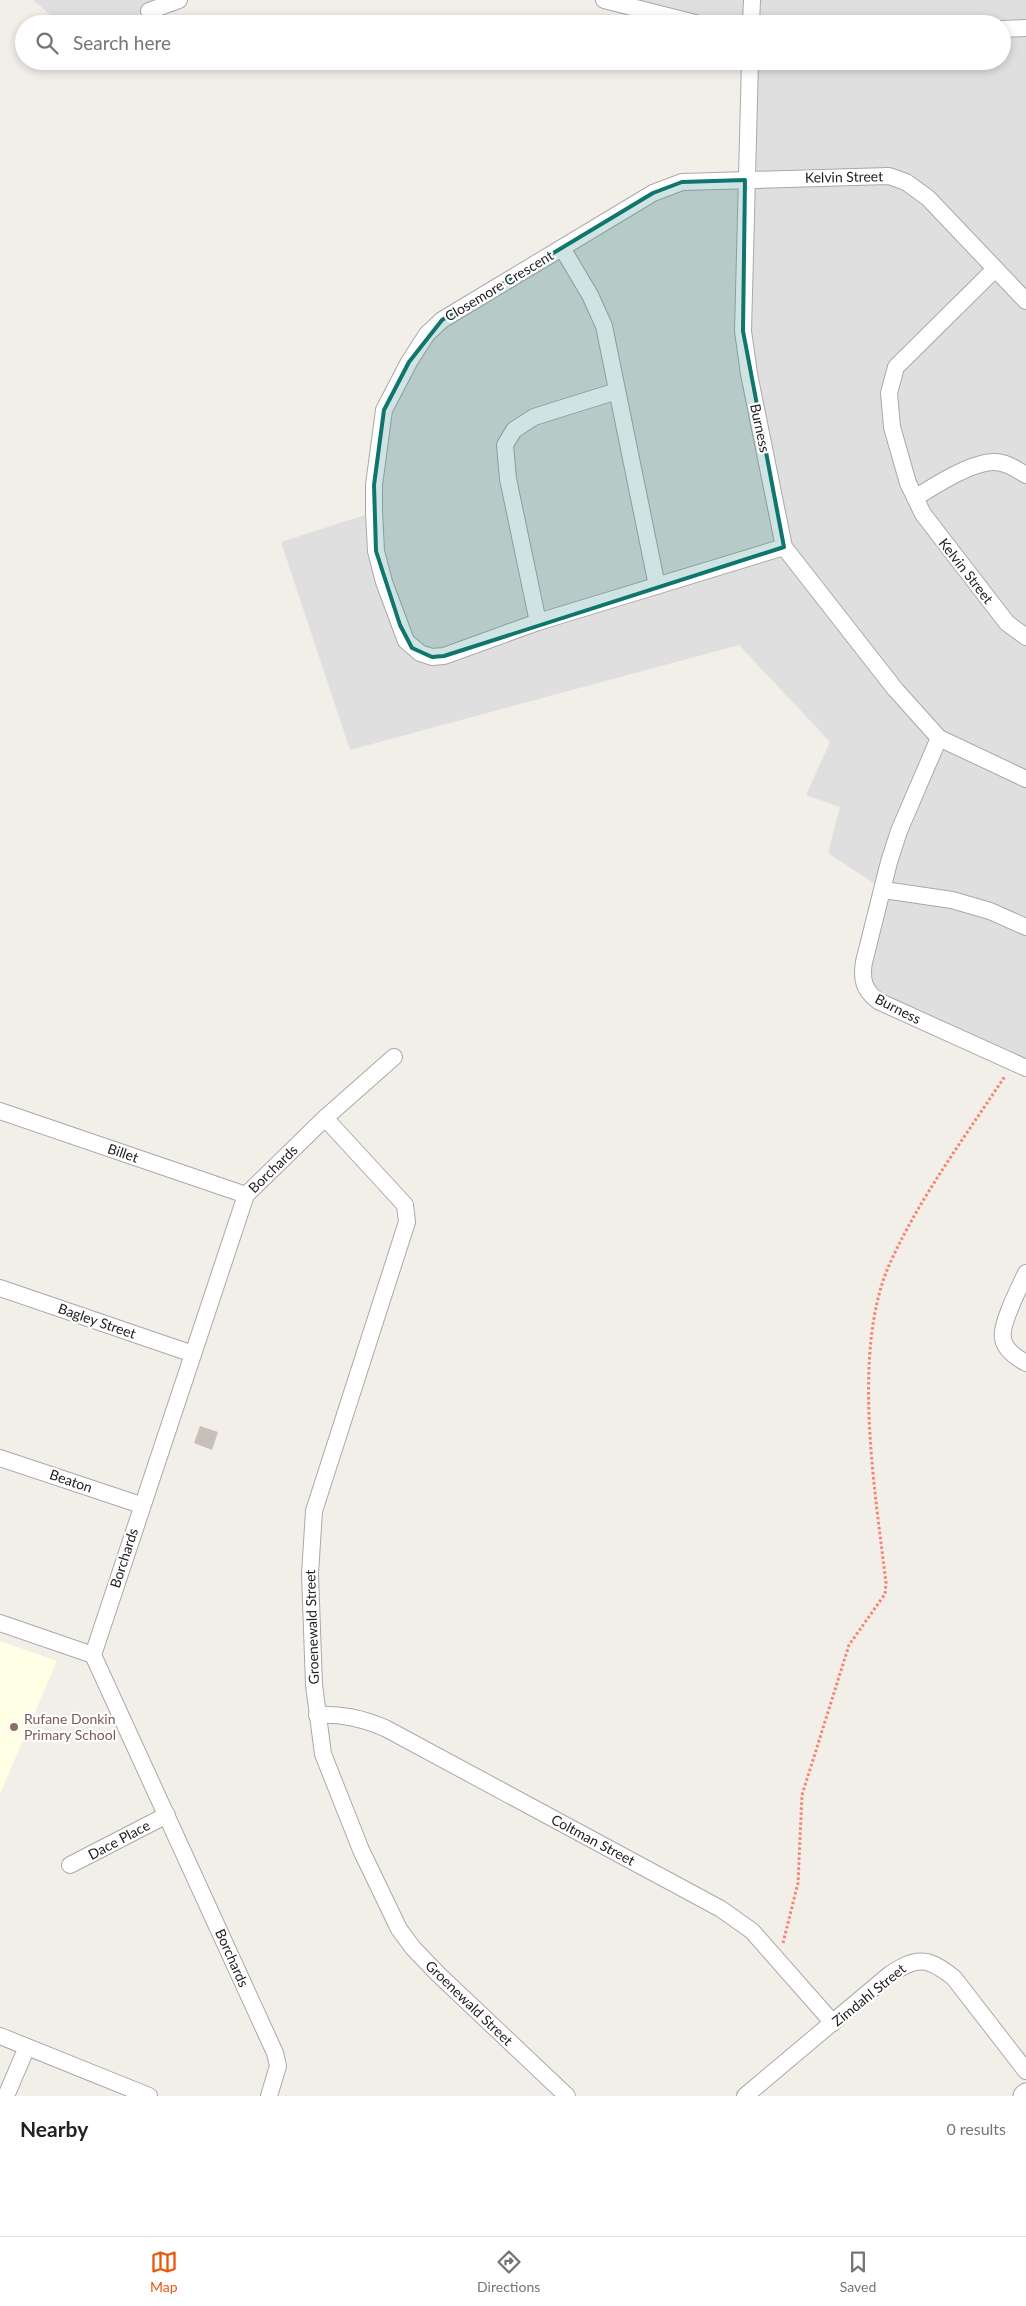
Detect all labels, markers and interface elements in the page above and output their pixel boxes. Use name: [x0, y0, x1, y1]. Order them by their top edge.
search box: [15, 15, 1011, 70]
icon: search: [33, 29, 61, 57]
text: Search here: [73, 31, 171, 54]
street label: Kelvin Street: [805, 167, 883, 186]
street label: Closemore Crescent: [441, 246, 556, 325]
street label: Burness: [747, 402, 774, 454]
street label: Kelvin Street: [936, 535, 997, 607]
street label: Burness: [872, 990, 924, 1027]
street label: Billet: [106, 1139, 141, 1166]
street label: Borchards: [244, 1141, 301, 1196]
street label: Bagley Street: [56, 1299, 138, 1342]
street label: Beaton: [48, 1465, 95, 1496]
street label: Borchards: [106, 1526, 141, 1590]
street label: Groenewald Street: [301, 1569, 322, 1685]
place label: Rufane Donkin Primary School: [24, 1710, 116, 1743]
marker: Rufane Donkin Primary School: [8, 1721, 20, 1733]
street label: Coltman Street: [549, 1810, 638, 1869]
street label: Dace Place: [85, 1816, 153, 1863]
street label: Borchards: [212, 1926, 253, 1990]
street label: Groenewald Street: [422, 1957, 517, 2049]
street label: Zimdahl Street: [829, 1960, 909, 2029]
text: Nearby: [20, 2116, 88, 2141]
text: 0 results: [946, 2119, 1006, 2138]
tab: Map: [150, 2248, 178, 2295]
tab: Directions: [477, 2248, 540, 2295]
tab: Saved: [840, 2248, 876, 2295]

